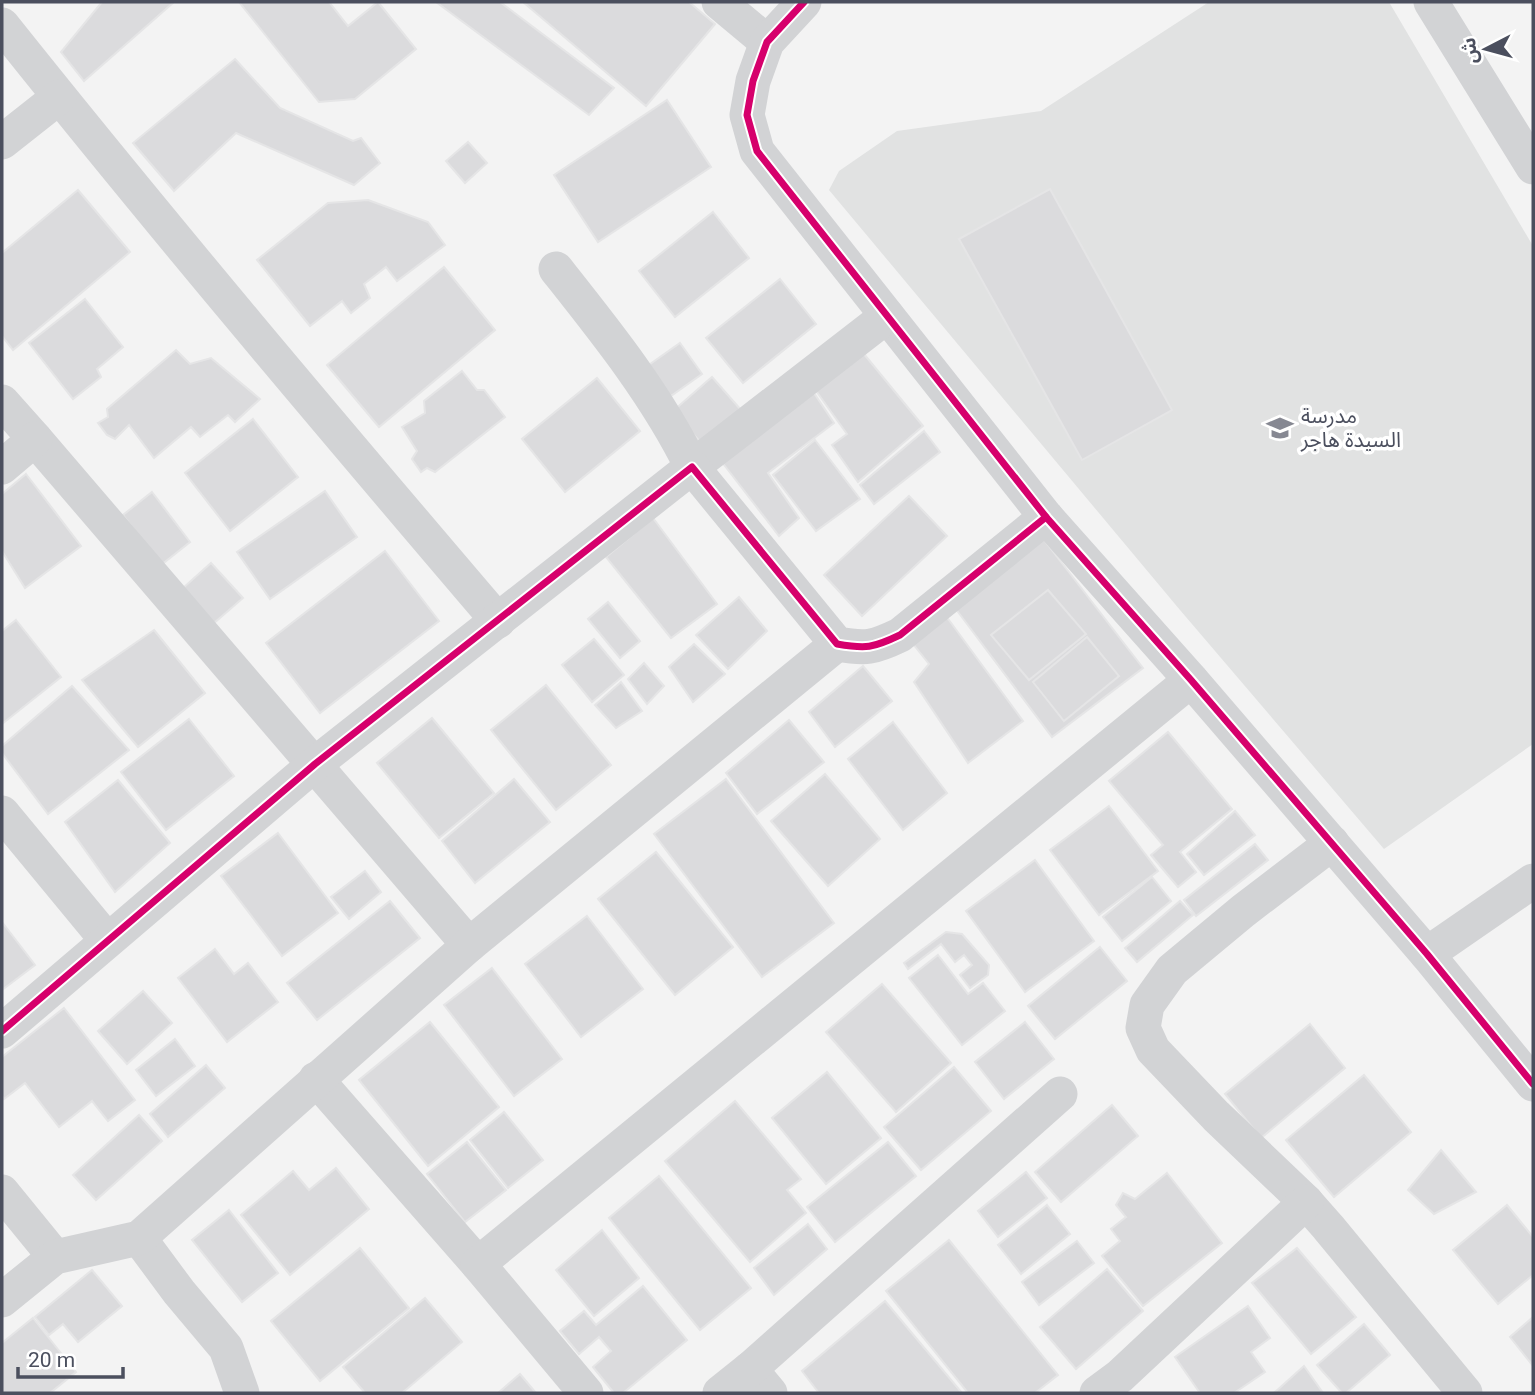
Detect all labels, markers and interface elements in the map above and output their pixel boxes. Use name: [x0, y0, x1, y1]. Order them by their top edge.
north arrow: [1451, 14, 1521, 84]
text: ش: [1457, 37, 1482, 65]
place label: مدرسة السيدة هاجر: [1300, 404, 1401, 452]
school or university icon: مدرسة السيدة هاجر: [1265, 413, 1295, 443]
scale bar: [18, 1336, 122, 1380]
text: 20 m: [28, 1348, 75, 1372]

